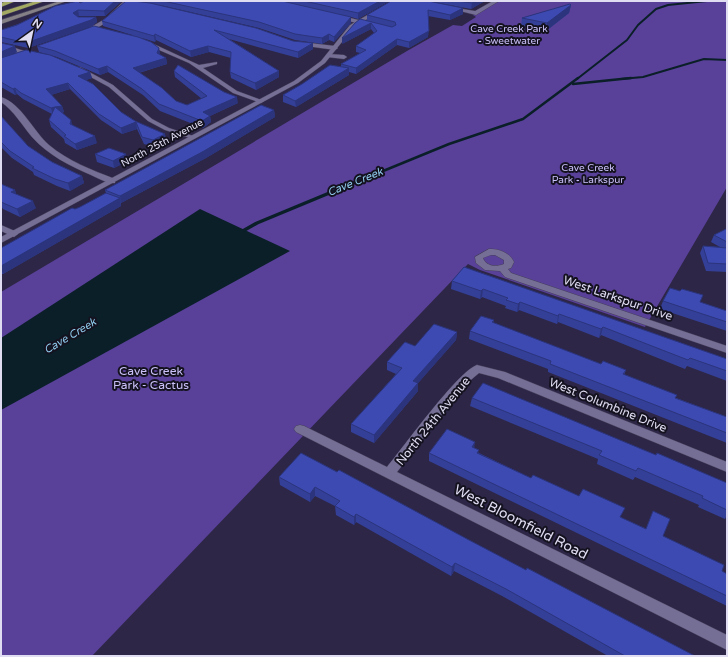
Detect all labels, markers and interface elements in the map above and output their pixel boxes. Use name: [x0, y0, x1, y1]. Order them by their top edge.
north arrow: [12, 12, 52, 52]
text: N: [30, 16, 44, 32]
park label: Cave Creek Park - Sweetwater: [470, 23, 548, 47]
street label: North 25th Avenue: [119, 116, 205, 170]
park label: Cave Creek Park - Larkspur: [552, 162, 624, 186]
water label: Cave Creek: [325, 165, 386, 199]
street label: West Larkspur Drive: [562, 273, 675, 323]
water label: Cave Creek: [42, 315, 99, 357]
park label: Cave Creek Park - Cactus: [113, 364, 189, 392]
street label: North 24th Avenue: [393, 374, 473, 468]
street label: West Columbine Drive: [547, 375, 669, 435]
street label: West Bloomfield Road: [451, 481, 591, 563]

